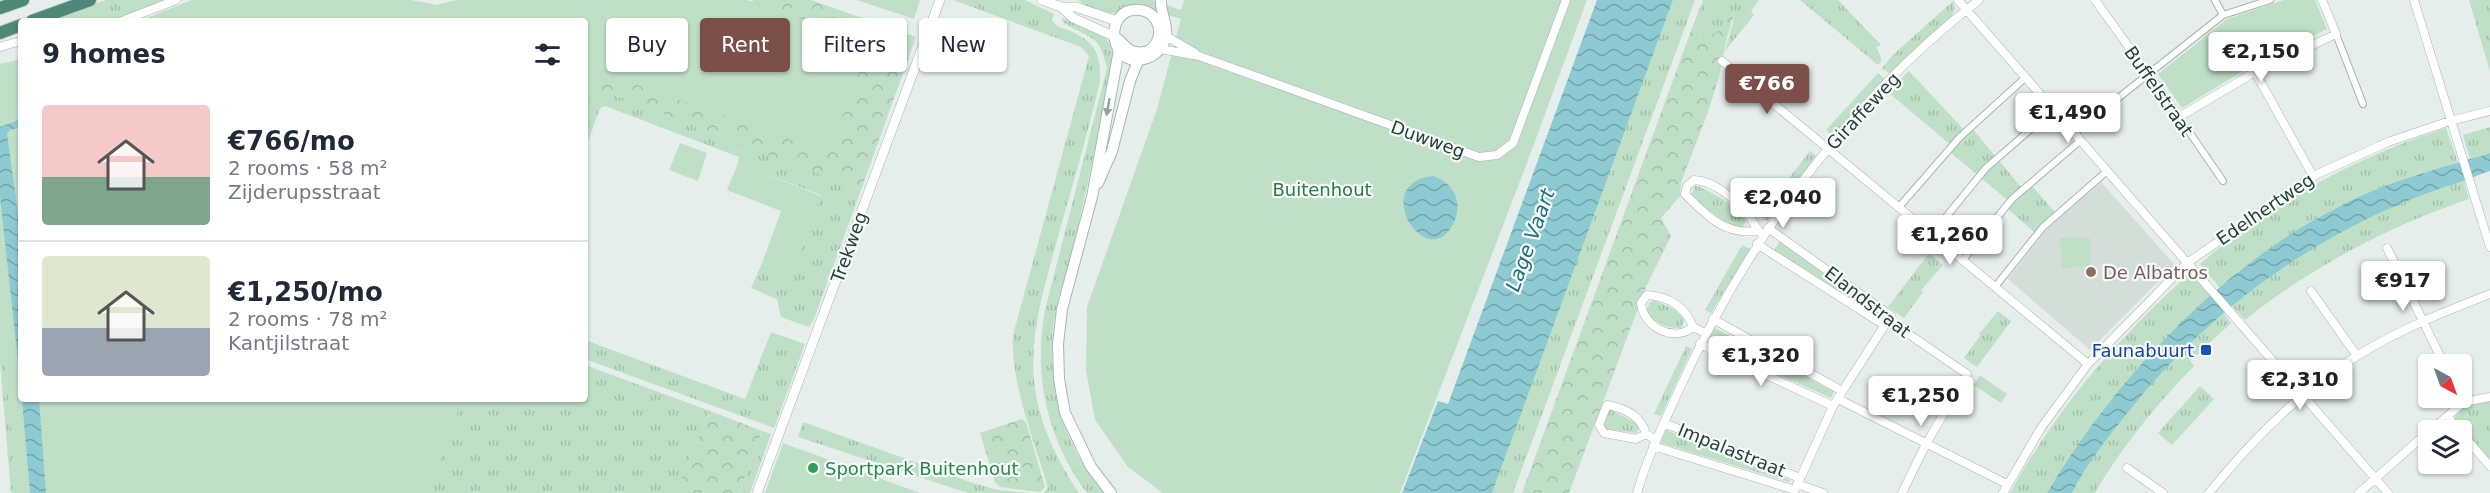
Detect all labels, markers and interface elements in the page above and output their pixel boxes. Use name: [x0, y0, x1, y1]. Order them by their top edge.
chip: Buy: [606, 18, 688, 72]
chip: Rent: [700, 18, 790, 72]
chip: Filters: [802, 18, 907, 72]
chip: New: [919, 18, 1007, 72]
pin: €2,150: [2212, 32, 2310, 83]
icon: filters: [531, 38, 564, 71]
text: 9 homes: [42, 39, 166, 69]
text: €2,150: [2222, 39, 2300, 63]
street label: Buffelstraat: [2120, 42, 2198, 140]
pin: €766: [1731, 64, 1803, 115]
street label: Giraffeweg: [1822, 68, 1904, 154]
text: €766: [1739, 71, 1795, 95]
pin: €1,490: [2019, 93, 2117, 144]
one-way arrow: [1103, 98, 1112, 117]
text: €1,490: [2029, 100, 2107, 124]
street label: Duwweg: [1388, 116, 1468, 162]
text: €766/mo: [228, 126, 355, 156]
icon: home: [90, 129, 162, 201]
text: 2 rooms · 58 m²: [228, 156, 388, 180]
street label: Edelhertweg: [2212, 169, 2318, 249]
pin: €2,040: [1734, 178, 1832, 229]
park label: Buitenhout: [1272, 179, 1372, 200]
text: Zijderupsstraat: [228, 180, 381, 204]
water label: Lage Vaart: [1500, 184, 1560, 295]
text: €2,040: [1744, 185, 1822, 209]
street label: Trekweg: [826, 209, 872, 286]
pin: €1,260: [1901, 215, 1999, 266]
text: €1,260: [1911, 222, 1989, 246]
pin: €917: [2367, 261, 2439, 312]
street label: Elandstraat: [1821, 262, 1915, 342]
place label: De Albatros: [2103, 262, 2208, 283]
marker: De Albatros: [2084, 265, 2098, 279]
text: €917: [2375, 268, 2431, 292]
text: €1,250/mo: [228, 277, 383, 307]
icon: home: [90, 280, 162, 352]
text: 2 rooms · 78 m²: [228, 307, 388, 331]
text: Kantjilstraat: [228, 331, 349, 355]
pin: €1,320: [1712, 336, 1810, 387]
place label: Faunabuurt: [2092, 340, 2194, 361]
text: €1,320: [1722, 343, 1800, 367]
marker: Faunabuurt: [2199, 343, 2213, 357]
north arrow: [2418, 354, 2472, 408]
map controls: [2418, 354, 2472, 474]
pin: €2,310: [2251, 360, 2349, 411]
text: €2,310: [2261, 367, 2339, 391]
pin: €1,250: [1872, 376, 1970, 427]
text: €1,250: [1882, 383, 1960, 407]
street label: Impalastraat: [1675, 419, 1789, 481]
button: layers: [2418, 420, 2472, 474]
place label: Sportpark Buitenhout: [825, 458, 1019, 479]
marker: Sportpark Buitenhout: [806, 461, 820, 475]

